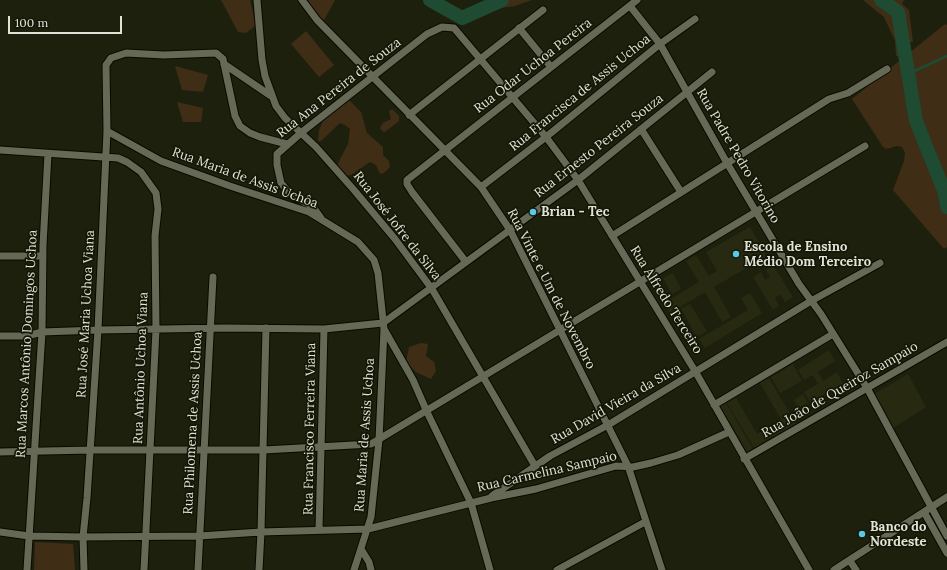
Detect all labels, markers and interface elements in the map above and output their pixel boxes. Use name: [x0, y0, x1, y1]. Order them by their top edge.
scale bar: [10, 8, 124, 34]
text: 100 m: [15, 15, 48, 30]
street label: Rua Odar Uchoa Pereira: [471, 15, 595, 117]
street label: Rua Francisca de Assis Uchoa: [506, 31, 654, 155]
street label: Rua Ana Pereira de Souza: [274, 35, 404, 141]
street label: Rua Padre Pedro Vitorino: [693, 86, 783, 226]
street label: Rua Ernesto Pereira Souza: [531, 91, 667, 201]
street label: Rua Maria de Assis Uchôa: [170, 144, 320, 212]
street label: Rua José Jofre da Silva: [350, 169, 444, 283]
place label: Brian - Tec: [541, 204, 610, 220]
street label: Rua Vinte e Um de Novembro: [504, 206, 598, 372]
marker: Brian - Tec: [528, 207, 538, 217]
street label: Rua Marcos Antônio Domingos Uchoa: [13, 230, 41, 458]
street label: Rua José Maria Uchoa Viana: [74, 230, 98, 398]
place label: Escola de Ensino Médio Dom Terceiro: [744, 239, 871, 270]
street label: Rua Alfredo Terceiro: [626, 243, 706, 357]
marker: Escola de Ensino Médio Dom Terceiro: [731, 249, 741, 259]
street label: Rua Antônio Uchoa Viana: [131, 292, 151, 444]
street label: Rua Philomena de Assis Uchoa: [180, 331, 206, 515]
street label: Rua João de Queiroz Sampaio: [759, 339, 921, 441]
street label: Rua Francisco Ferreira Viana: [301, 343, 319, 515]
street label: Rua Maria de Assis Uchoa: [352, 358, 378, 512]
street label: Rua David Vieira da Silva: [548, 360, 684, 448]
street label: Rua Carmelina Sampaio: [476, 448, 618, 496]
place label: Banco do Nordeste: [870, 519, 927, 550]
marker: Banco do Nordeste: [857, 529, 867, 539]

